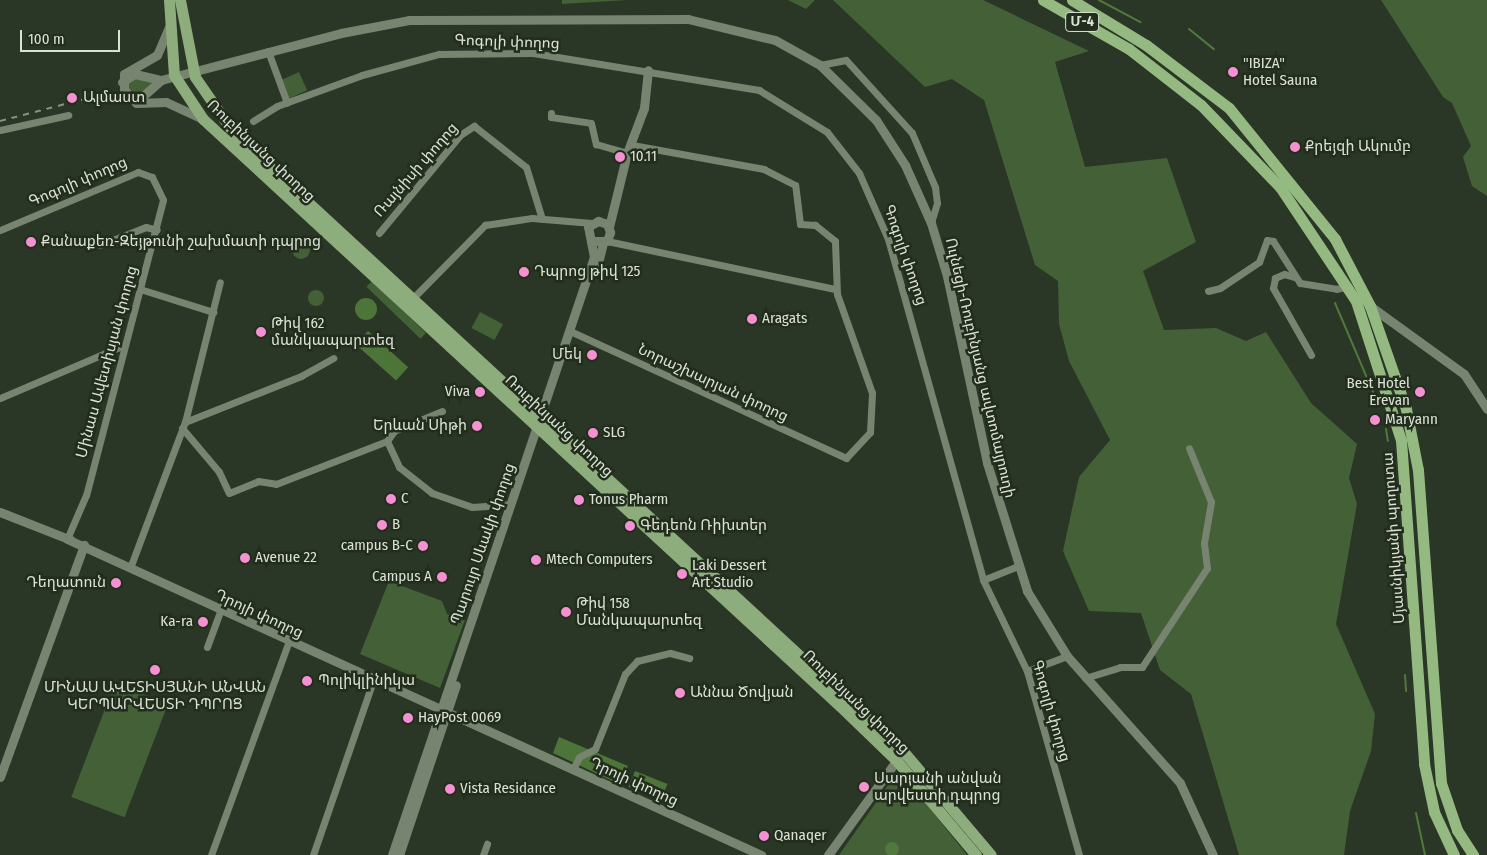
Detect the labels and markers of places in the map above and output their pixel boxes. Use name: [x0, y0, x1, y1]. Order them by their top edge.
place label: "IBIZA" Hotel Sauna: [1243, 54, 1317, 89]
marker: "IBIZA" Hotel Sauna: [1227, 66, 1239, 78]
place label: Ալմաստ: [83, 89, 145, 107]
marker: Ալմաստ: [65, 91, 79, 105]
place label: Քրեյզի Ակումբ: [1305, 138, 1411, 156]
marker: Քրեյզի Ակումբ: [1289, 141, 1301, 153]
place label: 10.11: [630, 148, 657, 166]
marker: 10.11: [614, 151, 626, 163]
place label: Քանաքեռ-Զեյթունի շախմատի դպրոց: [41, 233, 321, 251]
marker: Քանաքեռ-Զեյթունի շախմատի դպրոց: [25, 236, 37, 248]
place label: Դպրոց թիվ 125: [534, 263, 640, 281]
marker: Դպրոց թիվ 125: [518, 266, 530, 278]
place label: Aragats: [762, 310, 807, 328]
marker: Aragats: [746, 313, 758, 325]
place label: Թիվ 162 մանկապարտեզ: [271, 314, 394, 349]
marker: Թիվ 162 մանկապարտեզ: [255, 326, 267, 338]
place label: Մեկ: [552, 346, 582, 364]
marker: Մեկ: [586, 349, 598, 361]
place label: Best Hotel Erevan: [1347, 374, 1410, 409]
place label: Viva: [445, 383, 470, 401]
marker: Viva: [474, 386, 486, 398]
marker: Best Hotel Erevan: [1414, 386, 1426, 398]
place label: Maryann: [1385, 411, 1438, 429]
marker: Maryann: [1369, 414, 1381, 426]
place label: Երևան Սիթի: [373, 417, 467, 435]
marker: Երևան Սիթի: [471, 420, 483, 432]
place label: SLG: [603, 424, 625, 442]
marker: SLG: [587, 427, 599, 439]
place label: C: [401, 490, 409, 508]
place label: Tonus Pharm: [589, 491, 668, 509]
marker: C: [385, 493, 397, 505]
marker: Tonus Pharm: [573, 494, 585, 506]
place label: B: [392, 516, 400, 534]
place label: Գեդեոն Ռիխտեր: [640, 517, 767, 535]
marker: B: [376, 519, 388, 531]
marker: Գեդեոն Ռիխտեր: [624, 520, 636, 532]
place label: campus B-C: [341, 537, 413, 555]
marker: campus B-C: [417, 540, 429, 552]
place label: Avenue 22: [255, 549, 317, 567]
place label: Mtech Computers: [546, 551, 653, 569]
marker: Avenue 22: [239, 552, 251, 564]
marker: Mtech Computers: [530, 554, 542, 566]
place label: Laki Dessert Art Studio: [692, 556, 767, 591]
place label: Campus A: [372, 568, 432, 586]
marker: Laki Dessert Art Studio: [676, 568, 688, 580]
marker: Campus A: [436, 571, 448, 583]
place label: Դեղատուն: [26, 574, 106, 592]
marker: Դեղատուն: [110, 577, 122, 589]
place label: Թիվ 158 Մանկապարտեզ: [576, 594, 702, 629]
marker: Թիվ 158 Մանկապարտեզ: [560, 606, 572, 618]
place label: Ka-ra: [160, 613, 193, 631]
marker: Ka-ra: [197, 616, 209, 628]
marker: ՄԻՆԱՍ ԱՎԵՏԻՍՅԱՆԻ ԱՆՎԱՆ ԿԵՐՊԱՐՎԵՍՏԻ ԴՊՐՈՑ: [149, 664, 161, 676]
place label: Պոլիկլինիկա: [318, 672, 415, 690]
marker: Պոլիկլինիկա: [300, 674, 314, 688]
place label: ՄԻՆԱՍ ԱՎԵՏԻՍՅԱՆԻ ԱՆՎԱՆ ԿԵՐՊԱՐՎԵՍՏԻ ԴՊՐՈՑ: [44, 678, 266, 713]
place label: Աննա Ծովյան: [690, 684, 794, 702]
marker: Աննա Ծովյան: [674, 687, 686, 699]
place label: HayPost 0069: [418, 709, 501, 727]
marker: HayPost 0069: [402, 712, 414, 724]
place label: Սարյանի անվան արվեստի դպրոց: [874, 769, 1001, 804]
place label: Vista Residance: [460, 780, 556, 798]
marker: Սարյանի անվան արվեստի դպրոց: [858, 781, 870, 793]
marker: Vista Residance: [444, 783, 456, 795]
place label: Qanaqer: [774, 827, 827, 845]
marker: Qanaqer: [758, 830, 770, 842]

